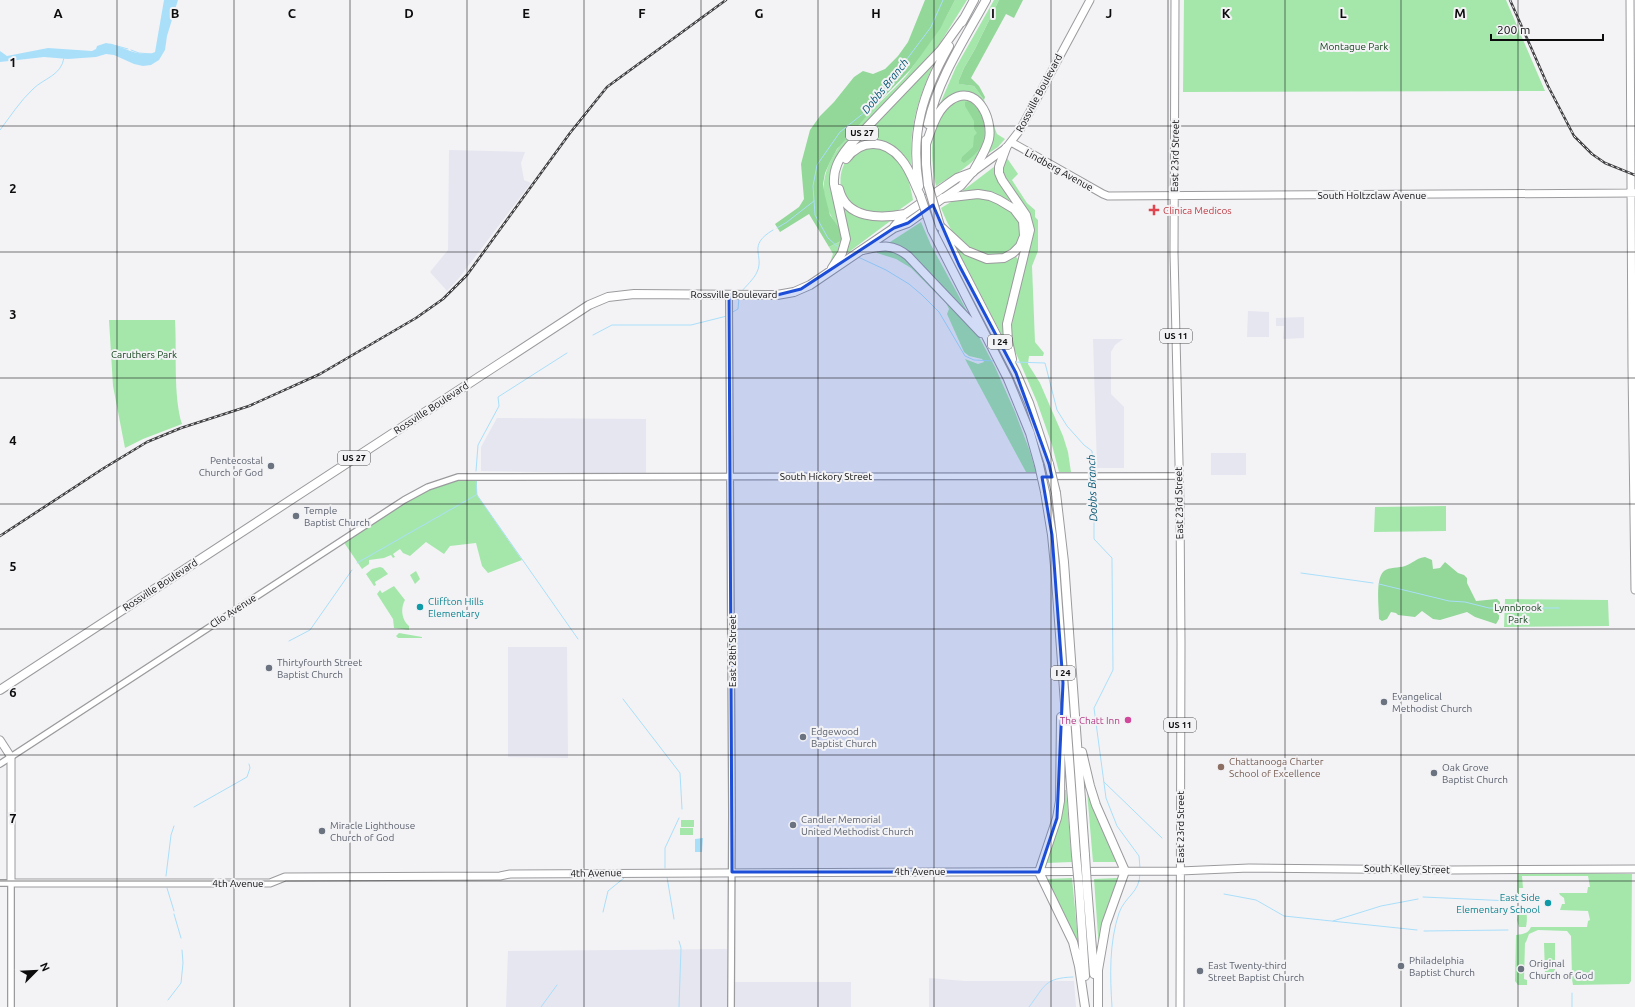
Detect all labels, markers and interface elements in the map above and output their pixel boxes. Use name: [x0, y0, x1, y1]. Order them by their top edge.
text: A: [53, 6, 63, 20]
text: B: [171, 6, 180, 20]
text: C: [288, 6, 297, 20]
text: D: [404, 6, 414, 20]
text: E: [522, 6, 530, 20]
text: F: [638, 6, 646, 20]
text: G: [755, 6, 764, 20]
text: H: [871, 6, 881, 20]
text: I: [991, 6, 995, 20]
text: J: [1106, 6, 1112, 20]
text: K: [1222, 6, 1231, 20]
text: L: [1339, 6, 1347, 20]
text: M: [1454, 6, 1466, 20]
scale bar: [1491, 16, 1603, 42]
text: 200 m: [1497, 23, 1530, 36]
park label: Montague Park: [1320, 41, 1388, 52]
street label: Rossville Boulevard: [1014, 52, 1064, 134]
text: 1: [9, 55, 17, 69]
water label: Dobbs Branch: [859, 56, 911, 116]
street label: East 23rd Street: [1169, 120, 1181, 192]
road number: US 27: [846, 126, 878, 140]
street label: Lindberg Avenue: [1023, 147, 1095, 193]
text: 2: [9, 181, 17, 195]
street label: South Holtzclaw Avenue: [1318, 190, 1426, 201]
marker: Clinica Medicos: [1148, 204, 1160, 216]
place label: Clinica Medicos: [1163, 205, 1232, 216]
street label: Rossville Boulevard: [691, 289, 778, 300]
text: 3: [9, 307, 17, 321]
road number: US 11: [1160, 329, 1192, 343]
road number: I 24: [988, 335, 1012, 349]
park label: Caruthers Park: [111, 349, 177, 360]
street label: Rossville Boulevard: [392, 380, 471, 436]
text: 4: [9, 433, 17, 447]
road number: US 27: [338, 451, 370, 465]
water label: Dobbs Branch: [1085, 454, 1099, 522]
place label: Pentecostal Church of God: [199, 455, 263, 478]
marker: Pentecostal Church of God: [266, 461, 276, 471]
street label: East 23rd Street: [1173, 467, 1185, 539]
street label: South Hickory Street: [780, 471, 872, 482]
place label: Temple Baptist Church: [304, 505, 370, 528]
marker: Temple Baptist Church: [291, 511, 301, 521]
street label: Rossville Boulevard: [121, 557, 200, 613]
text: 5: [9, 559, 17, 573]
street label: Clio Avenue: [208, 592, 258, 630]
place label: Cliffton Hills Elementary: [428, 596, 484, 619]
marker: Cliffton Hills Elementary: [415, 602, 425, 612]
park label: Lynnbrook Park: [1494, 602, 1542, 625]
street label: East 28th Street: [727, 615, 738, 687]
place label: Thirtyfourth Street Baptist Church: [277, 657, 362, 680]
marker: Thirtyfourth Street Baptist Church: [264, 663, 274, 673]
road number: I 24: [1051, 666, 1075, 680]
text: 6: [9, 685, 17, 699]
place label: Evangelical Methodist Church: [1392, 691, 1472, 714]
marker: Evangelical Methodist Church: [1379, 697, 1389, 707]
place label: The Chatt Inn: [1060, 715, 1120, 726]
marker: The Chatt Inn: [1123, 715, 1133, 725]
road number: US 11: [1164, 718, 1196, 732]
place label: Edgewood Baptist Church: [811, 726, 877, 749]
marker: Edgewood Baptist Church: [798, 732, 808, 742]
place label: Chattanooga Charter School of Excellence: [1229, 756, 1324, 779]
marker: Chattanooga Charter School of Excellence: [1216, 762, 1226, 772]
place label: Oak Grove Baptist Church: [1442, 762, 1508, 785]
marker: Oak Grove Baptist Church: [1429, 768, 1439, 778]
street label: East 23rd Street: [1175, 791, 1186, 863]
text: 7: [9, 811, 17, 825]
place label: Candler Memorial United Methodist Church: [801, 814, 914, 837]
place label: Miracle Lighthouse Church of God: [330, 820, 415, 843]
marker: Candler Memorial United Methodist Church: [788, 820, 798, 830]
marker: Miracle Lighthouse Church of God: [317, 826, 327, 836]
street label: South Kelley Street: [1364, 863, 1450, 875]
street label: 4th Avenue: [894, 866, 946, 877]
street label: 4th Avenue: [570, 867, 622, 879]
street label: 4th Avenue: [212, 878, 264, 889]
place label: East Side Elementary School: [1456, 892, 1540, 915]
marker: East Side Elementary School: [1543, 898, 1553, 908]
north arrow: [16, 951, 56, 991]
place label: Philadelphia Baptist Church: [1409, 955, 1475, 978]
place label: Original Church of God: [1529, 958, 1593, 981]
place label: East Twenty-third Street Baptist Church: [1208, 960, 1304, 983]
text: N: [38, 961, 52, 973]
marker: Philadelphia Baptist Church: [1396, 961, 1406, 971]
marker: Original Church of God: [1516, 964, 1526, 974]
marker: East Twenty-third Street Baptist Church: [1195, 966, 1205, 976]

